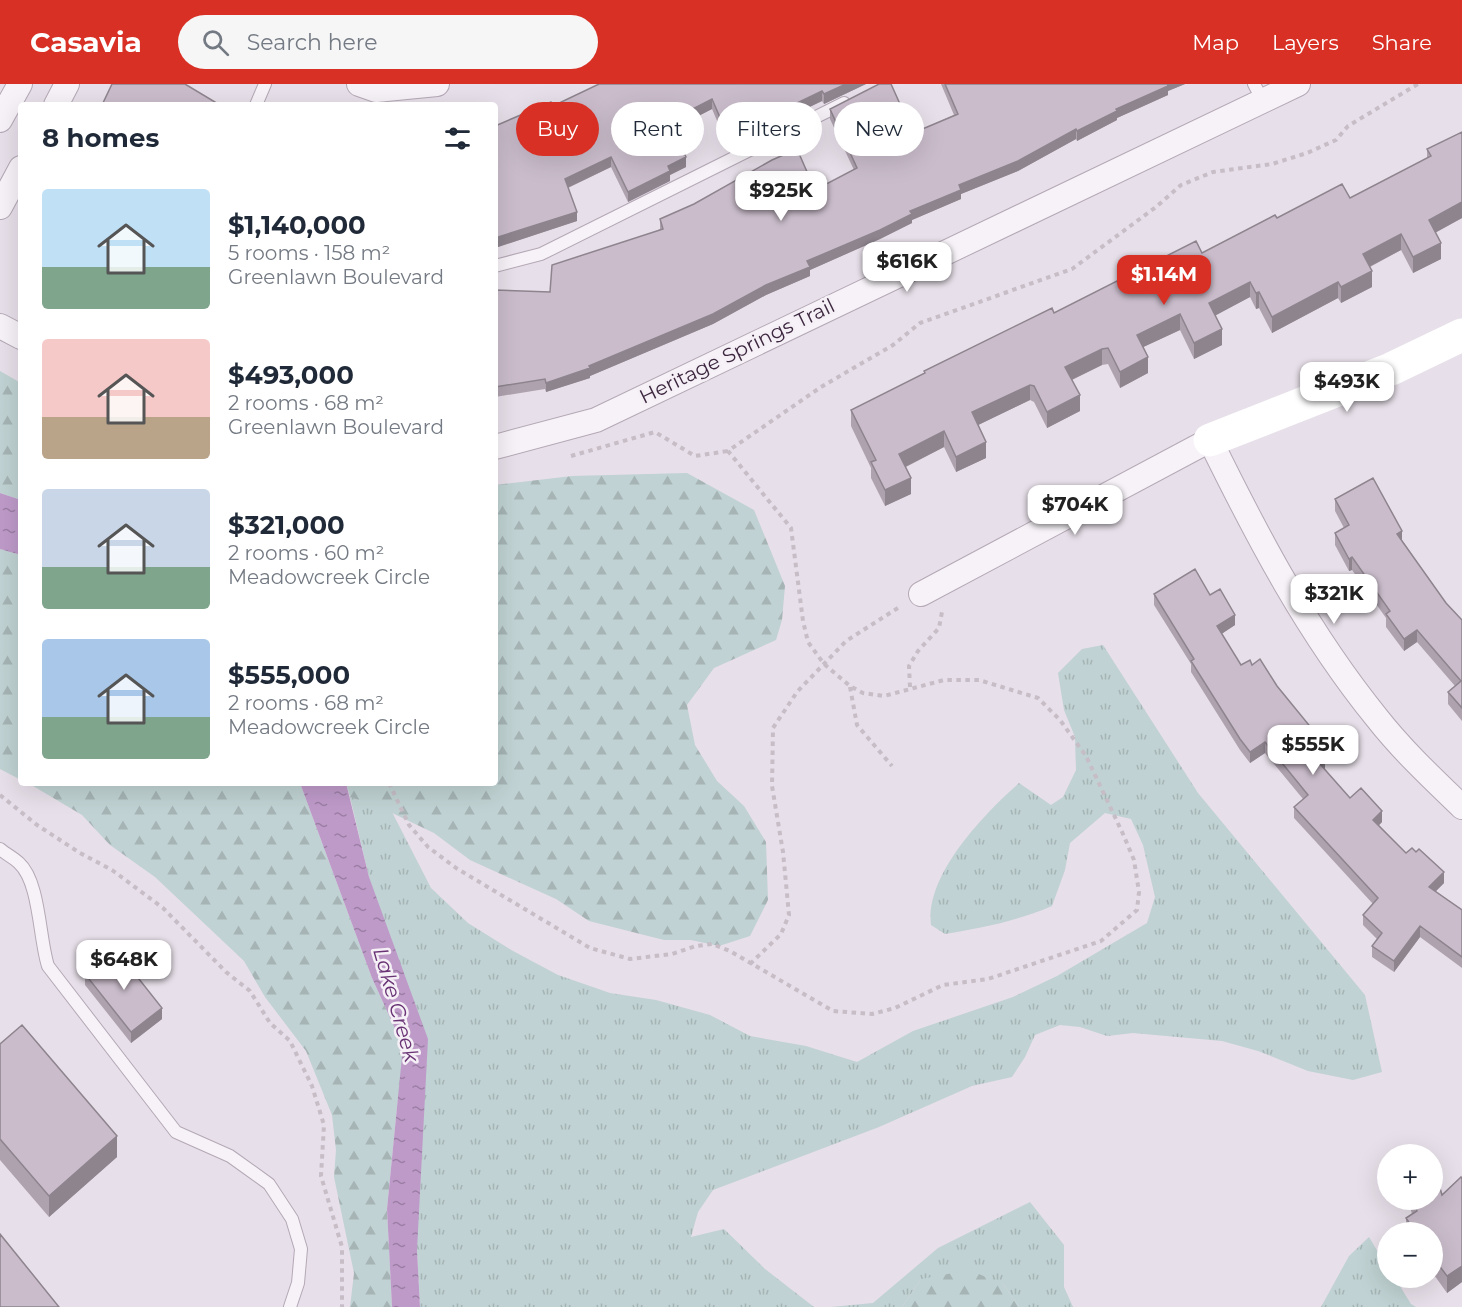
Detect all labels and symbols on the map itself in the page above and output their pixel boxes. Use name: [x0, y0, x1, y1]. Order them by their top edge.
pin: $925K: [739, 171, 823, 222]
pin: $616K: [865, 242, 949, 293]
pin: $1.14M: [1115, 255, 1213, 306]
street label: Heritage Springs Trail: [635, 293, 839, 409]
pin: $493K: [1305, 362, 1389, 413]
pin: $704K: [1033, 485, 1117, 536]
pin: $321K: [1292, 574, 1376, 625]
pin: $555K: [1271, 725, 1355, 776]
pin: $648K: [82, 940, 166, 991]
water label: Lake Creek: [368, 945, 425, 1066]

